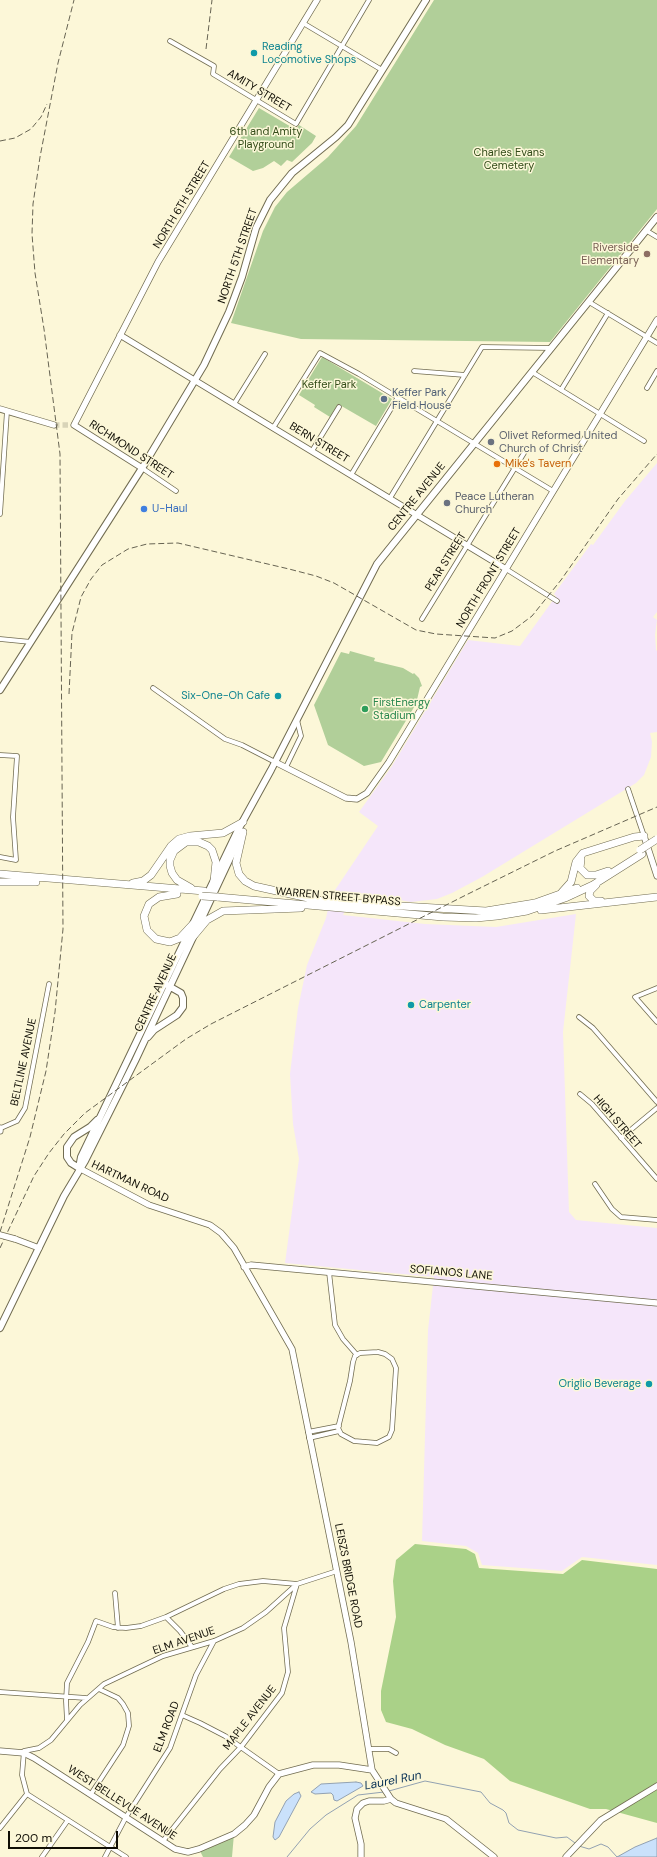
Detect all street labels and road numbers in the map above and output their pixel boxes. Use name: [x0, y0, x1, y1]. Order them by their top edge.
street label: AMITY STREET: [225, 67, 293, 115]
street label: NORTH 6TH STREET: [151, 159, 213, 251]
street label: NORTH 5TH STREET: [216, 207, 260, 305]
street label: RICHMOND STREET: [86, 418, 176, 482]
street label: BERN STREET: [287, 420, 351, 466]
street label: CENTRE AVENUE: [385, 460, 449, 534]
street label: NORTH FRONT STREET: [454, 526, 524, 630]
street label: PEAR STREET: [423, 530, 469, 594]
street label: WARREN STREET BYPASS: [275, 885, 401, 909]
street label: CENTRE AVENUE: [132, 952, 180, 1034]
street label: BELTLINE AVENUE: [8, 1017, 40, 1107]
street label: HIGH STREET: [590, 1093, 644, 1151]
street label: HARTMAN ROAD: [89, 1158, 171, 1206]
street label: SOFIANOS LANE: [409, 1263, 493, 1283]
street label: LEISZS BRIDGE ROAD: [331, 1523, 365, 1629]
street label: ELM AVENUE: [151, 1624, 217, 1658]
street label: MAPLE AVENUE: [221, 1683, 279, 1753]
street label: ELM ROAD: [151, 1700, 183, 1754]
street label: WEST BELLEVUE AVENUE: [65, 1763, 179, 1843]

